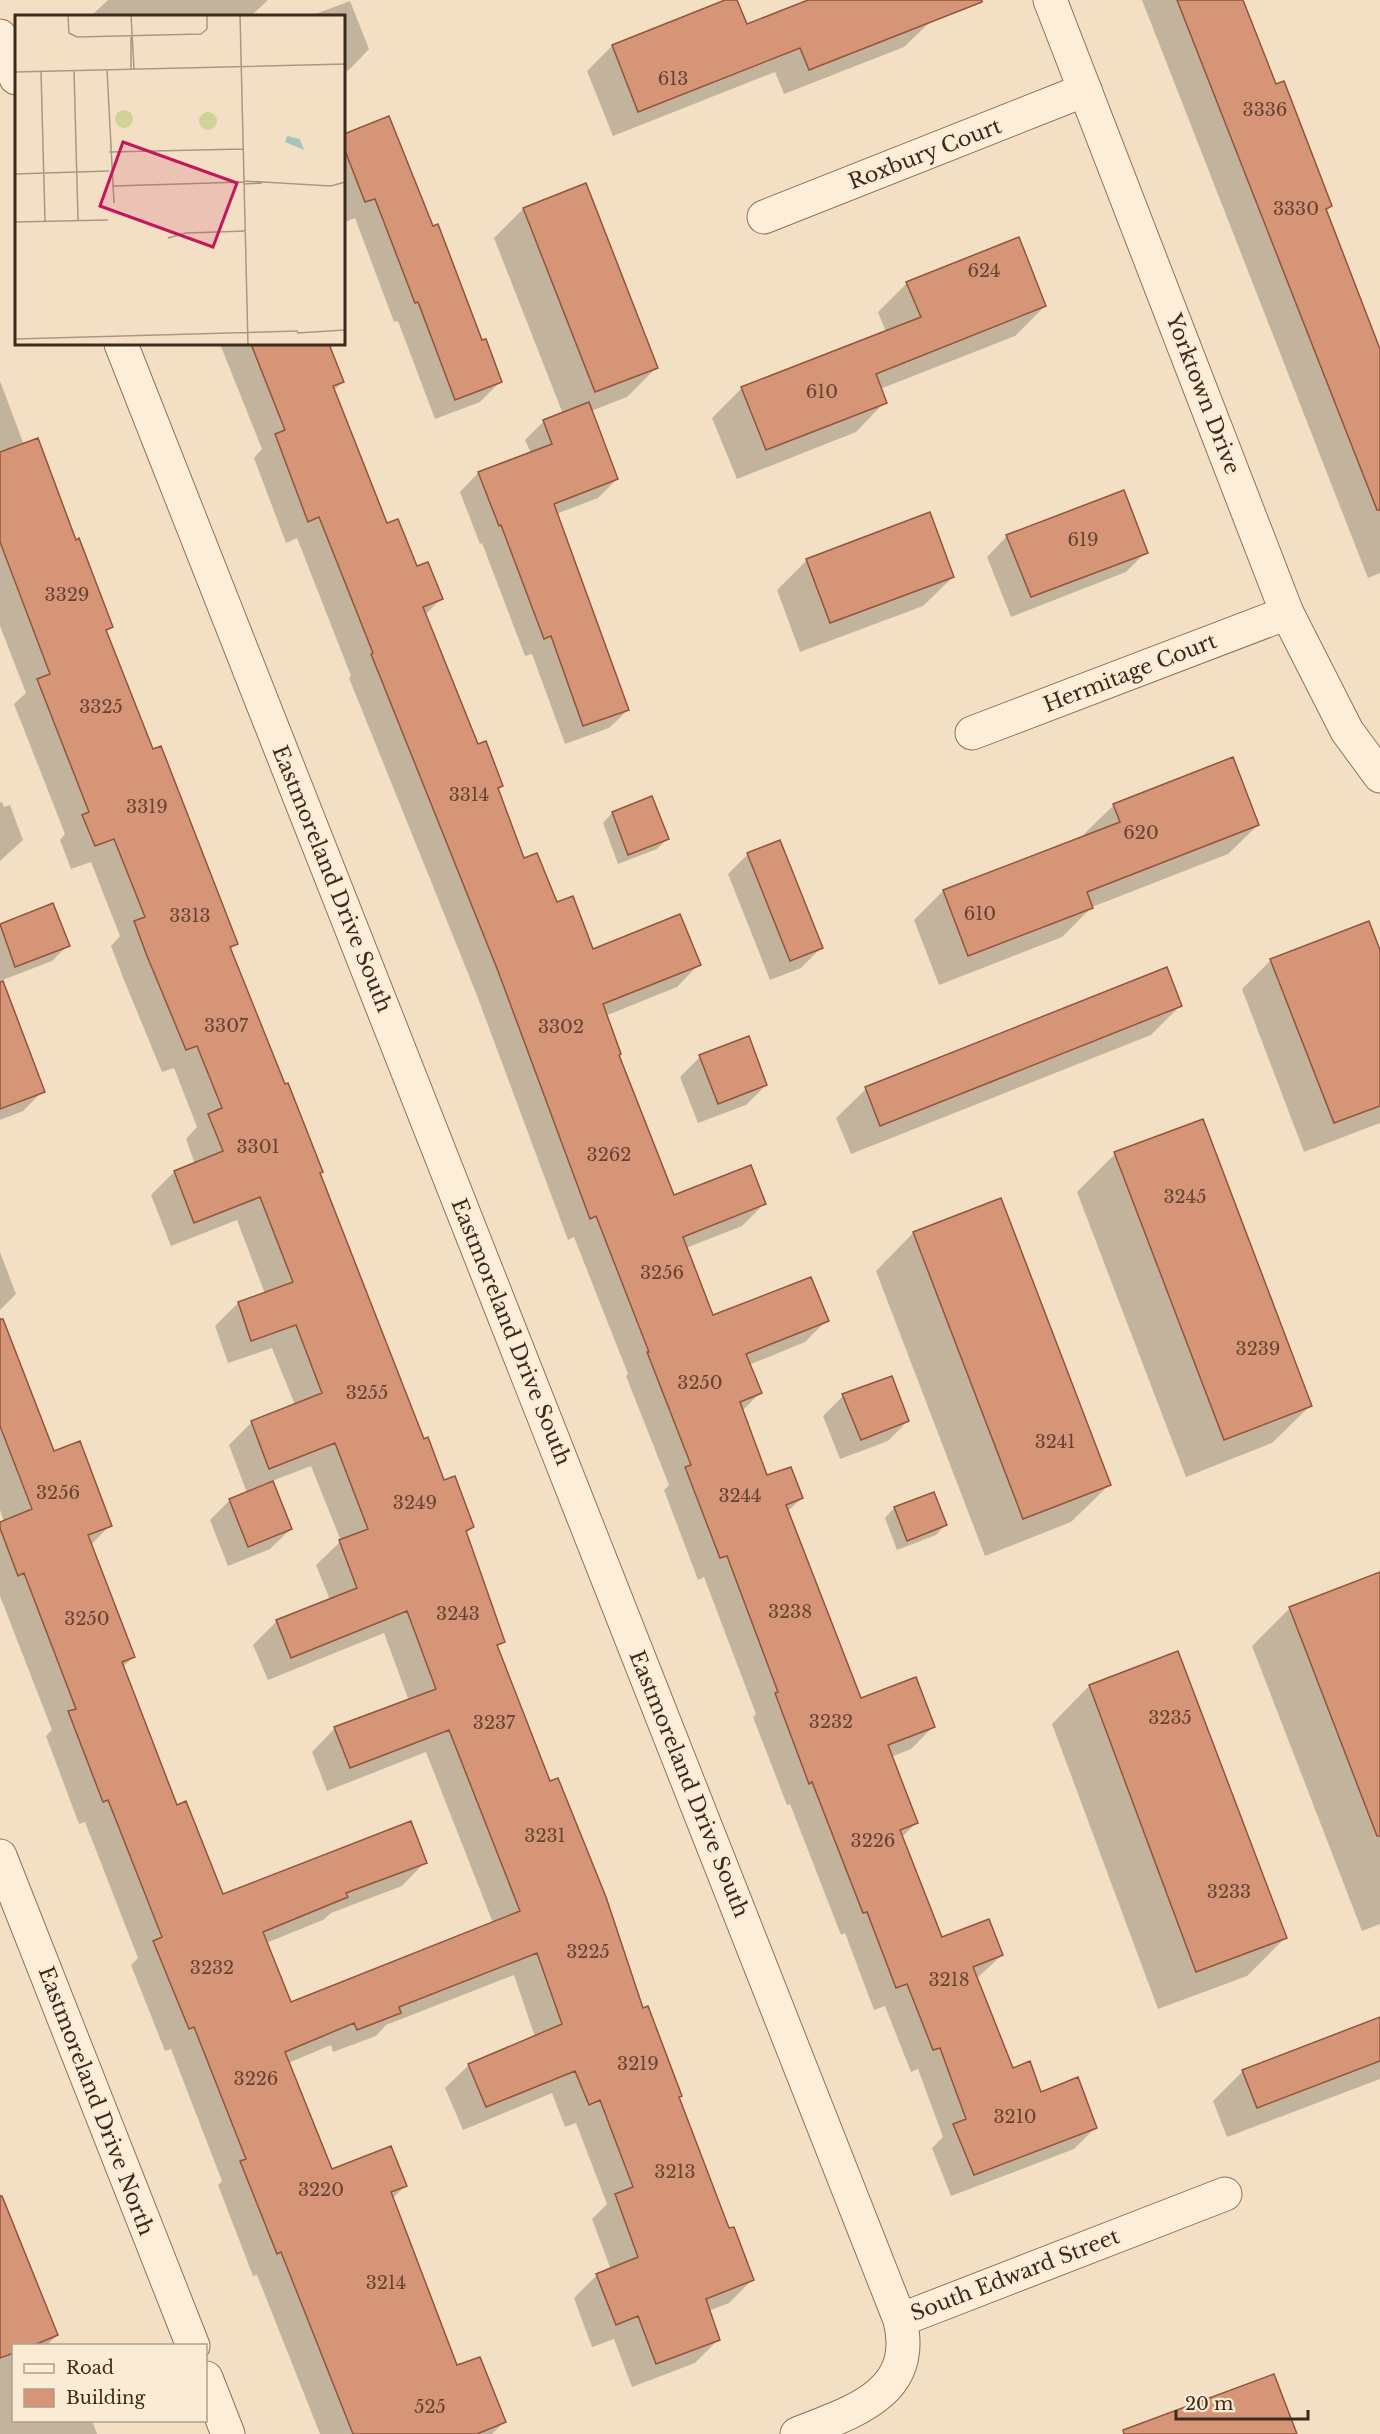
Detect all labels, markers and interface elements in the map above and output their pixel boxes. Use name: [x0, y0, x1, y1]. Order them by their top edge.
inset map: [15, 15, 345, 345]
house number: 613: [658, 68, 688, 90]
house number: 3336: [1243, 99, 1287, 121]
street label: Roxbury Court: [845, 113, 1005, 195]
house number: 3330: [1273, 198, 1319, 220]
house number: 624: [967, 260, 1001, 282]
street label: Yorktown Drive: [1160, 309, 1246, 478]
house number: 610: [806, 381, 838, 403]
house number: 619: [1067, 529, 1099, 551]
house number: 3329: [45, 584, 89, 606]
street label: Hermitage Court: [1040, 628, 1220, 718]
house number: 3325: [79, 696, 123, 718]
street label: Eastmoreland Drive South: [266, 742, 398, 1016]
house number: 3314: [449, 784, 489, 806]
house number: 3319: [126, 796, 168, 818]
house number: 620: [1123, 822, 1159, 844]
house number: 610: [964, 903, 996, 925]
house number: 3313: [169, 905, 211, 927]
house number: 3307: [204, 1015, 249, 1037]
house number: 3302: [538, 1016, 584, 1038]
house number: 3301: [236, 1136, 280, 1158]
house number: 3262: [587, 1144, 631, 1166]
house number: 3245: [1164, 1186, 1206, 1208]
street label: Eastmoreland Drive South: [445, 1195, 577, 1469]
house number: 3256: [640, 1262, 684, 1284]
house number: 3239: [1236, 1338, 1280, 1360]
house number: 3250: [677, 1372, 723, 1394]
house number: 3255: [346, 1382, 388, 1404]
house number: 3241: [1035, 1431, 1075, 1453]
house number: 3256: [36, 1482, 80, 1504]
house number: 3244: [718, 1485, 762, 1507]
house number: 3249: [393, 1492, 437, 1514]
house number: 3238: [768, 1601, 812, 1623]
house number: 3243: [436, 1603, 480, 1625]
house number: 3250: [64, 1608, 110, 1630]
street label: Eastmoreland Drive South: [623, 1647, 755, 1921]
house number: 3235: [1148, 1707, 1192, 1729]
house number: 3232: [809, 1711, 853, 1733]
house number: 3237: [473, 1712, 516, 1734]
house number: 3231: [524, 1825, 566, 1847]
house number: 3226: [851, 1830, 895, 1852]
house number: 3233: [1207, 1881, 1251, 1903]
house number: 3225: [566, 1941, 610, 1963]
house number: 3232: [190, 1957, 234, 1979]
street label: Eastmoreland Drive North: [33, 1963, 159, 2239]
house number: 3218: [928, 1969, 970, 1991]
house number: 3219: [617, 2053, 659, 2075]
house number: 3226: [234, 2068, 278, 2090]
house number: 3210: [993, 2106, 1037, 2128]
house number: 3213: [654, 2161, 696, 2183]
house number: 3220: [298, 2179, 344, 2201]
street label: South Edward Street: [907, 2223, 1123, 2327]
house number: 3214: [366, 2272, 406, 2294]
legend: [12, 2344, 207, 2422]
text: Road: [66, 2357, 114, 2379]
scale bar: [1176, 2383, 1308, 2421]
text: Building: [66, 2387, 145, 2409]
text: 20 m: [1185, 2393, 1233, 2415]
house number: 525: [414, 2396, 446, 2418]

